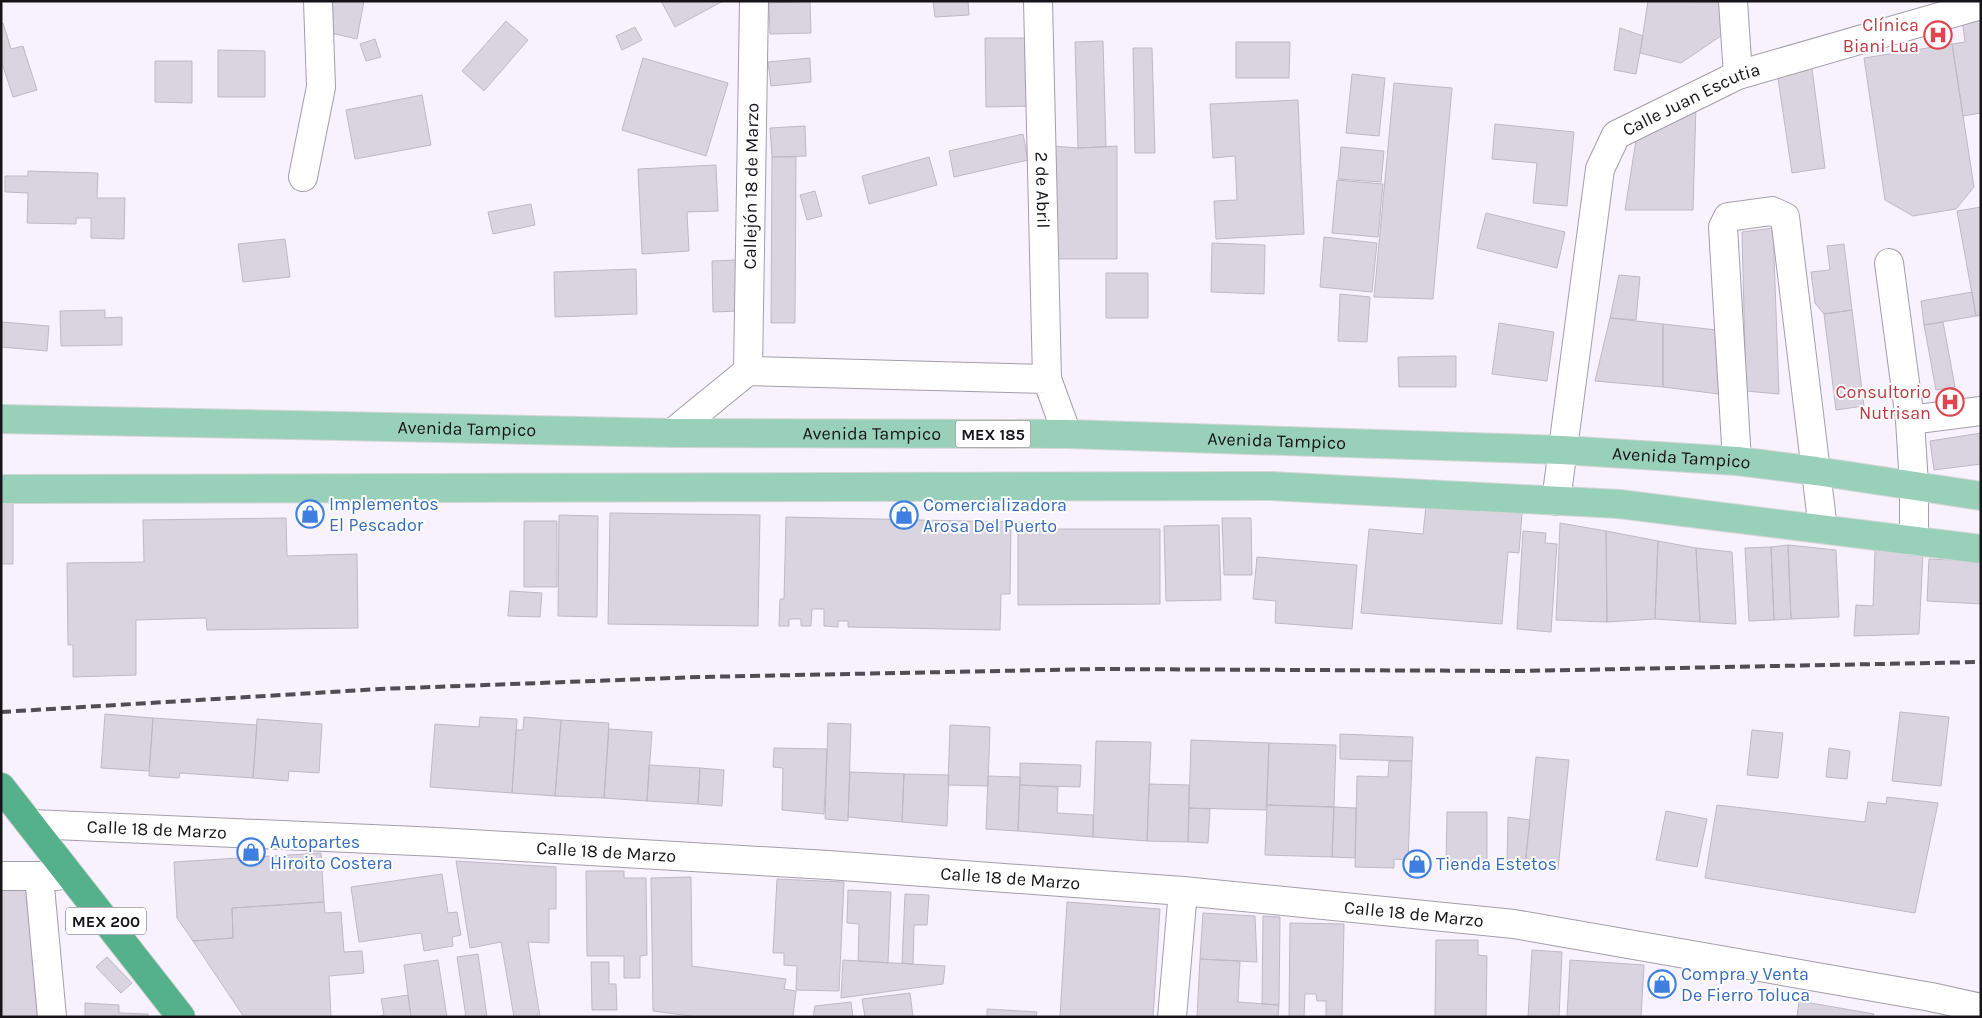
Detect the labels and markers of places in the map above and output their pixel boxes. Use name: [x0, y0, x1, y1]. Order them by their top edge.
place label: Clínica Biani Lua: [1843, 14, 1919, 57]
hospital icon: Clínica Biani Lua: [1923, 20, 1953, 50]
place label: Consultorio Nutrisan: [1836, 381, 1931, 424]
hospital icon: Consultorio Nutrisan: [1935, 387, 1965, 417]
place label: Implementos El Pescador: [329, 493, 439, 536]
place label: Comercializadora Arosa Del Puerto: [923, 494, 1067, 537]
shop icon: Implementos El Pescador: [295, 499, 325, 529]
shop icon: Comercializadora Arosa Del Puerto: [889, 500, 919, 530]
place label: Autopartes Hiroito Costera: [270, 831, 393, 874]
shop icon: Autopartes Hiroito Costera: [236, 837, 266, 867]
shop icon: Tienda Estetos: [1402, 849, 1432, 879]
place label: Tienda Estetos: [1436, 853, 1557, 875]
place label: Compra y Venta De Fierro Toluca: [1681, 963, 1810, 1006]
shop icon: Compra y Venta De Fierro Toluca: [1647, 969, 1677, 999]

